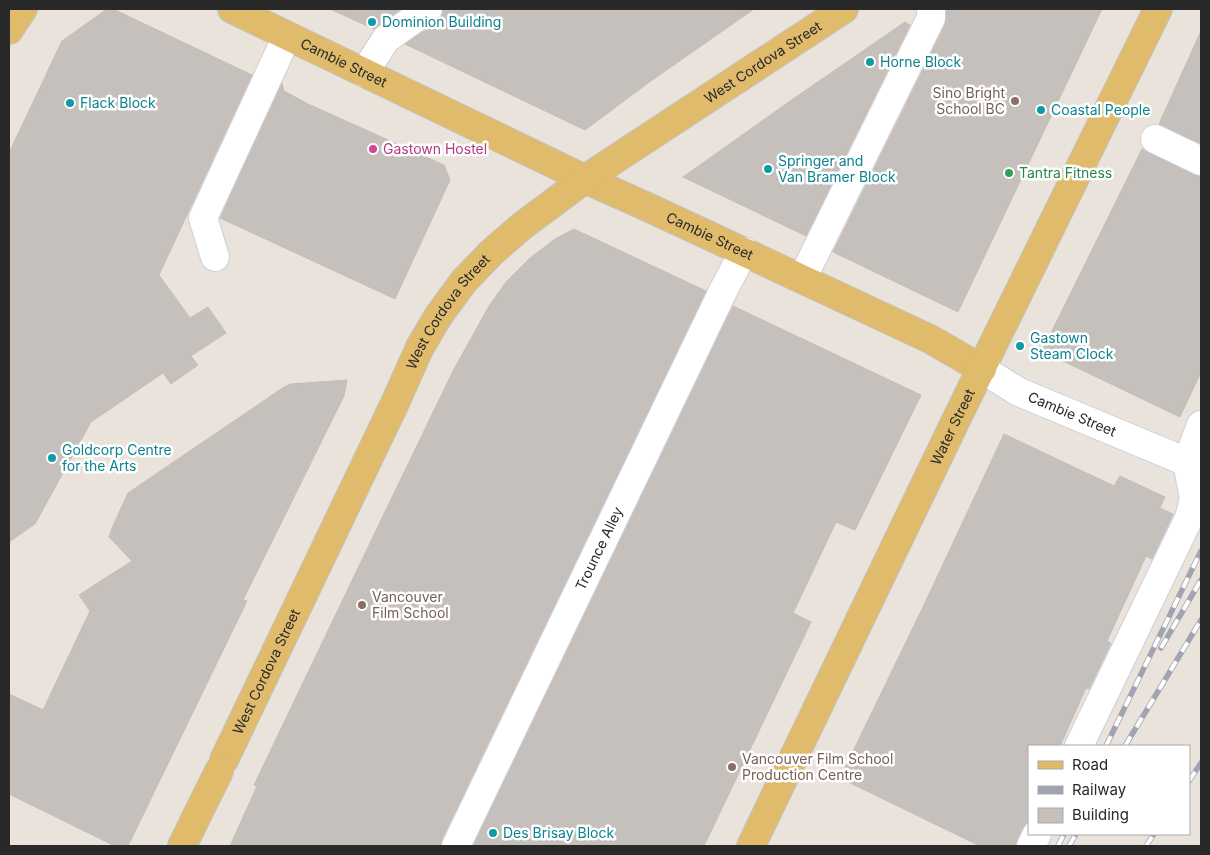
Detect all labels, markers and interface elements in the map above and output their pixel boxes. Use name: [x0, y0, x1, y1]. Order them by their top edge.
place label: Dominion Building: [382, 13, 501, 30]
marker: Dominion Building: [366, 16, 378, 28]
street label: West Cordova Street: [701, 17, 825, 106]
street label: Cambie Street: [298, 34, 390, 91]
place label: Horne Block: [880, 53, 962, 70]
marker: Horne Block: [864, 56, 876, 68]
place label: Sino Bright School BC: [933, 84, 1005, 117]
place label: Flack Block: [80, 94, 156, 111]
marker: Sino Bright School BC: [1009, 95, 1021, 107]
marker: Flack Block: [64, 97, 76, 109]
place label: Coastal People: [1051, 101, 1150, 118]
marker: Coastal People: [1035, 104, 1047, 116]
place label: Gastown Hostel: [383, 140, 487, 157]
marker: Gastown Hostel: [367, 143, 379, 155]
place label: Springer and Van Bramer Block: [778, 152, 896, 185]
marker: Springer and Van Bramer Block: [762, 163, 774, 175]
place label: Tantra Fitness: [1019, 164, 1112, 181]
marker: Tantra Fitness: [1003, 167, 1015, 179]
street label: Cambie Street: [664, 208, 757, 263]
street label: West Cordova Street: [402, 250, 494, 372]
place label: Gastown Steam Clock: [1030, 329, 1114, 362]
marker: Gastown Steam Clock: [1014, 340, 1026, 352]
street label: Water Street: [927, 386, 978, 468]
street label: Cambie Street: [1026, 388, 1119, 440]
place label: Goldcorp Centre for the Arts: [62, 441, 172, 474]
marker: Goldcorp Centre for the Arts: [46, 452, 58, 464]
street label: Trounce Alley: [571, 504, 626, 593]
place label: Vancouver Film School: [372, 588, 449, 621]
marker: Vancouver Film School: [356, 599, 368, 611]
street label: West Cordova Street: [229, 606, 303, 737]
legend: [1028, 745, 1190, 835]
place label: Vancouver Film School Production Centre: [742, 750, 893, 783]
text: Road: [1072, 755, 1108, 774]
marker: Vancouver Film School Production Centre: [726, 761, 738, 773]
text: Railway: [1072, 780, 1127, 799]
text: Building: [1072, 805, 1129, 824]
place label: Des Brisay Block: [503, 824, 614, 841]
marker: Des Brisay Block: [487, 827, 499, 839]

